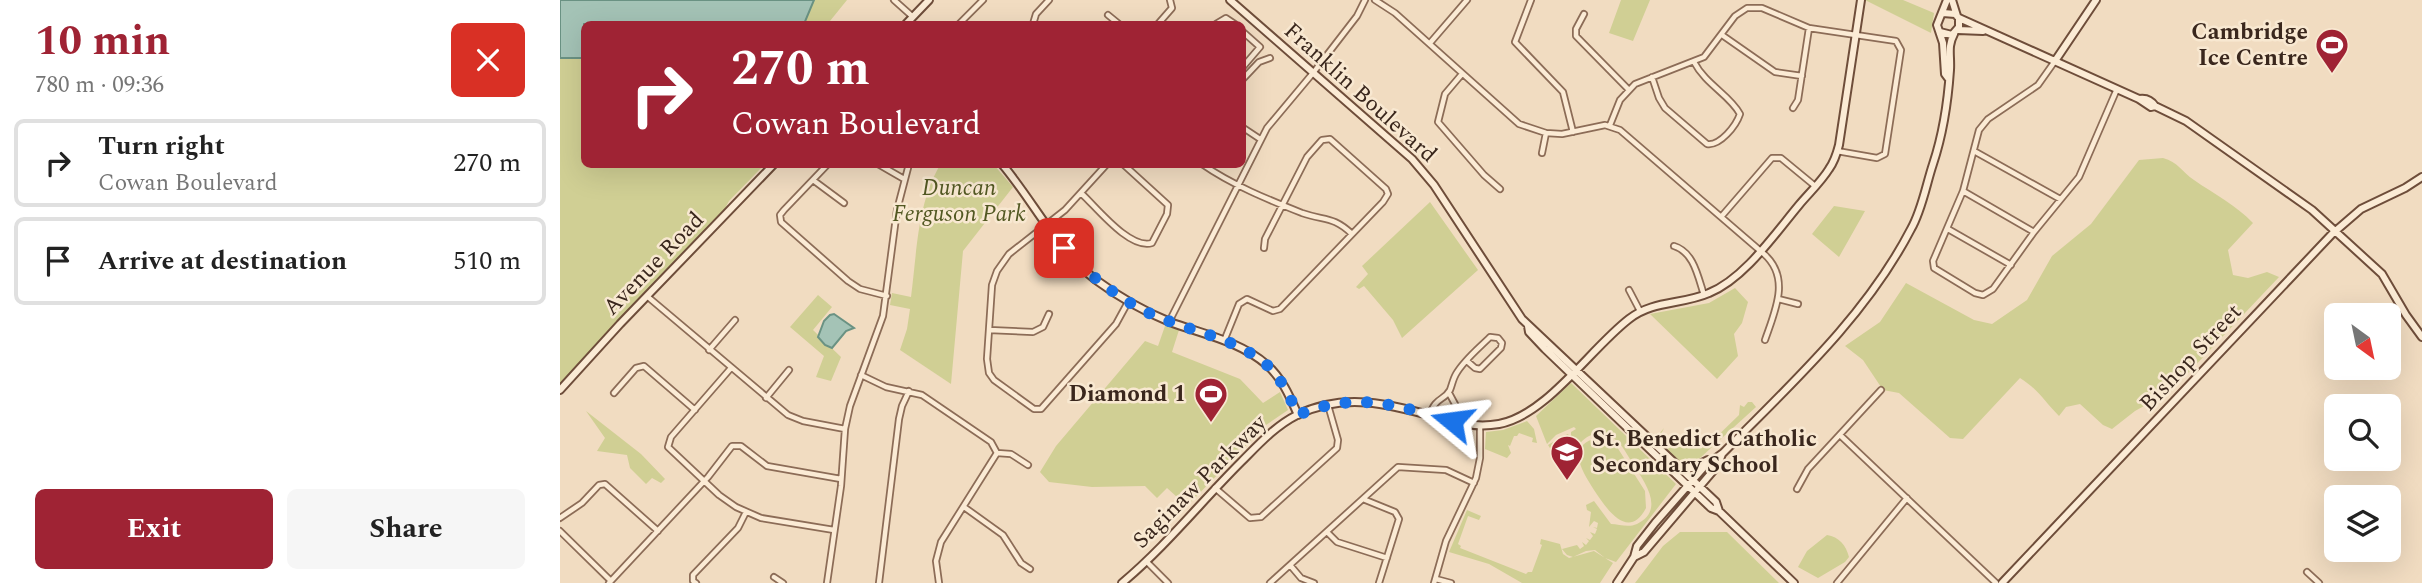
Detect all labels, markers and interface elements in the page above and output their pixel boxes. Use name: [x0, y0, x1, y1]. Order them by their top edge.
text: 10 min: [35, 10, 170, 73]
street label: Franklin Boulevard: [1275, 14, 1445, 172]
place label: Cambridge Ice Centre: [2191, 15, 2308, 76]
button: close: [451, 23, 525, 97]
sports icon: Cambridge Ice Centre: [2313, 26, 2351, 75]
text: 270 m: [731, 32, 870, 107]
icon: right: [616, 49, 707, 140]
text: 780 m · 09:36: [35, 68, 164, 103]
text: Cowan Boulevard: [731, 100, 981, 149]
text: Turn right: [98, 126, 225, 166]
text: 270 m: [453, 143, 521, 183]
icon: right: [39, 144, 77, 182]
text: Cowan Boulevard: [98, 166, 278, 201]
park label: Duncan Ferguson Park: [892, 171, 1026, 232]
street label: Avenue Road: [595, 204, 713, 324]
pin: [1034, 218, 1094, 278]
icon: arrive: [1045, 229, 1083, 267]
text: Arrive at destination: [98, 241, 347, 281]
text: 510 m: [453, 241, 521, 281]
icon: arrive: [39, 242, 77, 280]
street label: Bishop Street: [2131, 296, 2251, 420]
north arrow: [2324, 303, 2401, 380]
map controls: [2324, 303, 2401, 562]
sports icon: Diamond 1: [1192, 375, 1230, 424]
place label: Diamond 1: [1068, 377, 1186, 412]
position arrow: [1415, 384, 1489, 458]
button: search: [2324, 394, 2401, 471]
street label: Saginaw Parkway: [1125, 406, 1276, 557]
place label: St. Benedict Catholic Secondary School: [1592, 422, 1817, 483]
school or university icon: St. Benedict Catholic Secondary School: [1548, 433, 1586, 482]
button: layers: [2324, 485, 2401, 562]
button: Exit: [35, 489, 273, 569]
button: Share: [287, 489, 525, 569]

